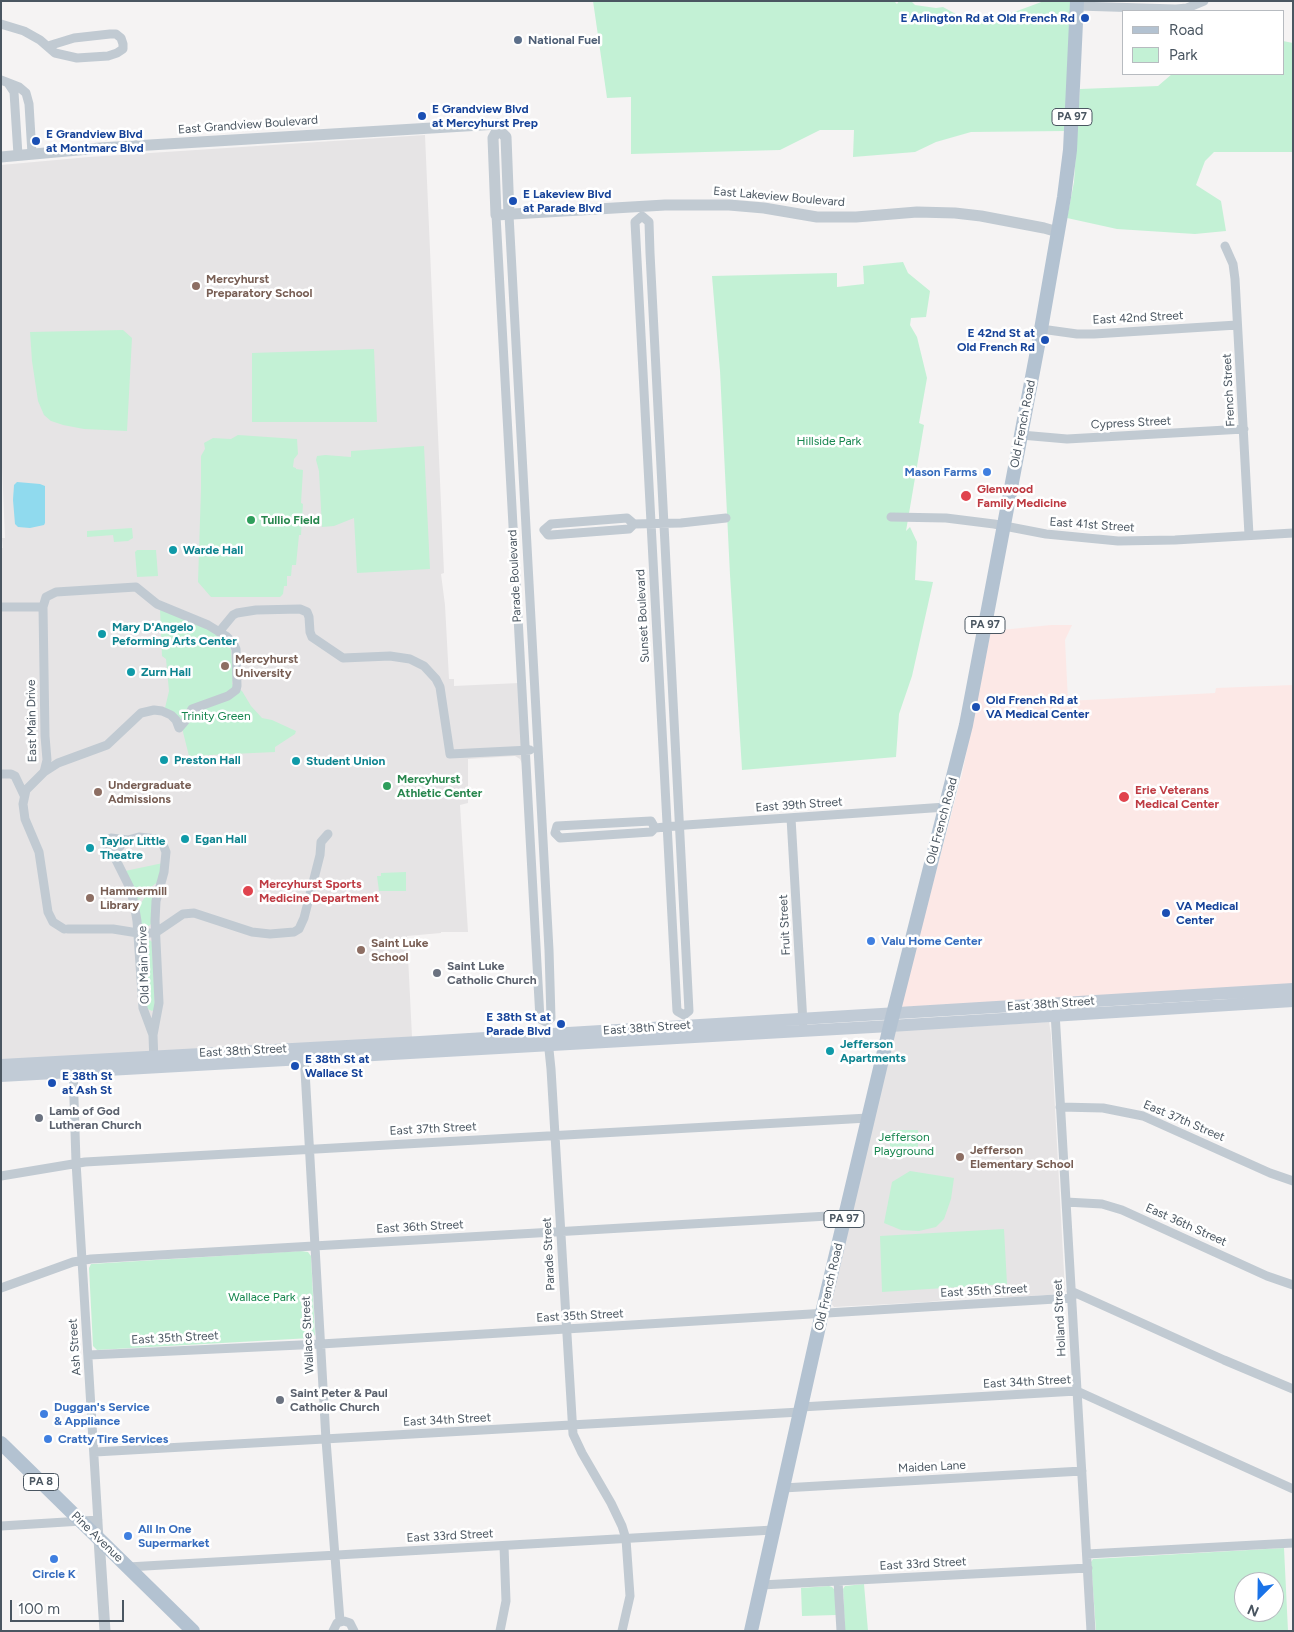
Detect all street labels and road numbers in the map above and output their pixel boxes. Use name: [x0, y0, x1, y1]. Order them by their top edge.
road number: PA 97: [1052, 108, 1092, 125]
street label: East Grandview Boulevard: [177, 113, 319, 137]
street label: East Lakeview Boulevard: [713, 184, 845, 210]
street label: East 42nd Street: [1092, 308, 1184, 328]
street label: French Street: [1220, 353, 1238, 427]
street label: Old French Road: [1007, 379, 1039, 469]
street label: Cypress Street: [1090, 414, 1172, 432]
street label: East 41st Street: [1049, 515, 1135, 535]
street label: Parade Boulevard: [505, 529, 525, 623]
street label: Sunset Boulevard: [633, 569, 653, 663]
road number: PA 97: [965, 616, 1005, 634]
street label: East Main Drive: [24, 679, 40, 763]
street label: Old French Road: [923, 776, 961, 866]
street label: East 39th Street: [755, 795, 843, 815]
street label: Fruit Street: [776, 894, 794, 956]
street label: Old Main Drive: [135, 926, 153, 1004]
street label: East 38th Street: [1007, 994, 1095, 1014]
street label: East 38th Street: [603, 1018, 691, 1038]
street label: East 38th Street: [199, 1042, 287, 1060]
street label: East 37th Street: [1141, 1097, 1227, 1145]
street label: East 37th Street: [389, 1120, 477, 1138]
street label: East 36th Street: [1143, 1201, 1229, 1249]
road number: PA 97: [824, 1210, 864, 1228]
street label: Parade Street: [540, 1217, 558, 1291]
street label: East 36th Street: [376, 1218, 464, 1236]
street label: Old French Road: [812, 1242, 846, 1332]
street label: Holland Street: [1051, 1279, 1069, 1357]
street label: East 35th Street: [940, 1282, 1028, 1300]
street label: Wallace Street: [299, 1296, 317, 1374]
street label: East 35th Street: [536, 1307, 624, 1325]
street label: Ash Street: [66, 1318, 84, 1376]
street label: East 35th Street: [131, 1329, 219, 1347]
street label: East 34th Street: [983, 1373, 1071, 1391]
street label: East 34th Street: [403, 1411, 491, 1429]
street label: Maiden Lane: [898, 1458, 966, 1476]
road number: PA 8: [23, 1474, 58, 1490]
street label: Pine Avenue: [68, 1509, 126, 1565]
street label: East 33rd Street: [406, 1527, 494, 1545]
street label: East 33rd Street: [879, 1555, 967, 1573]

